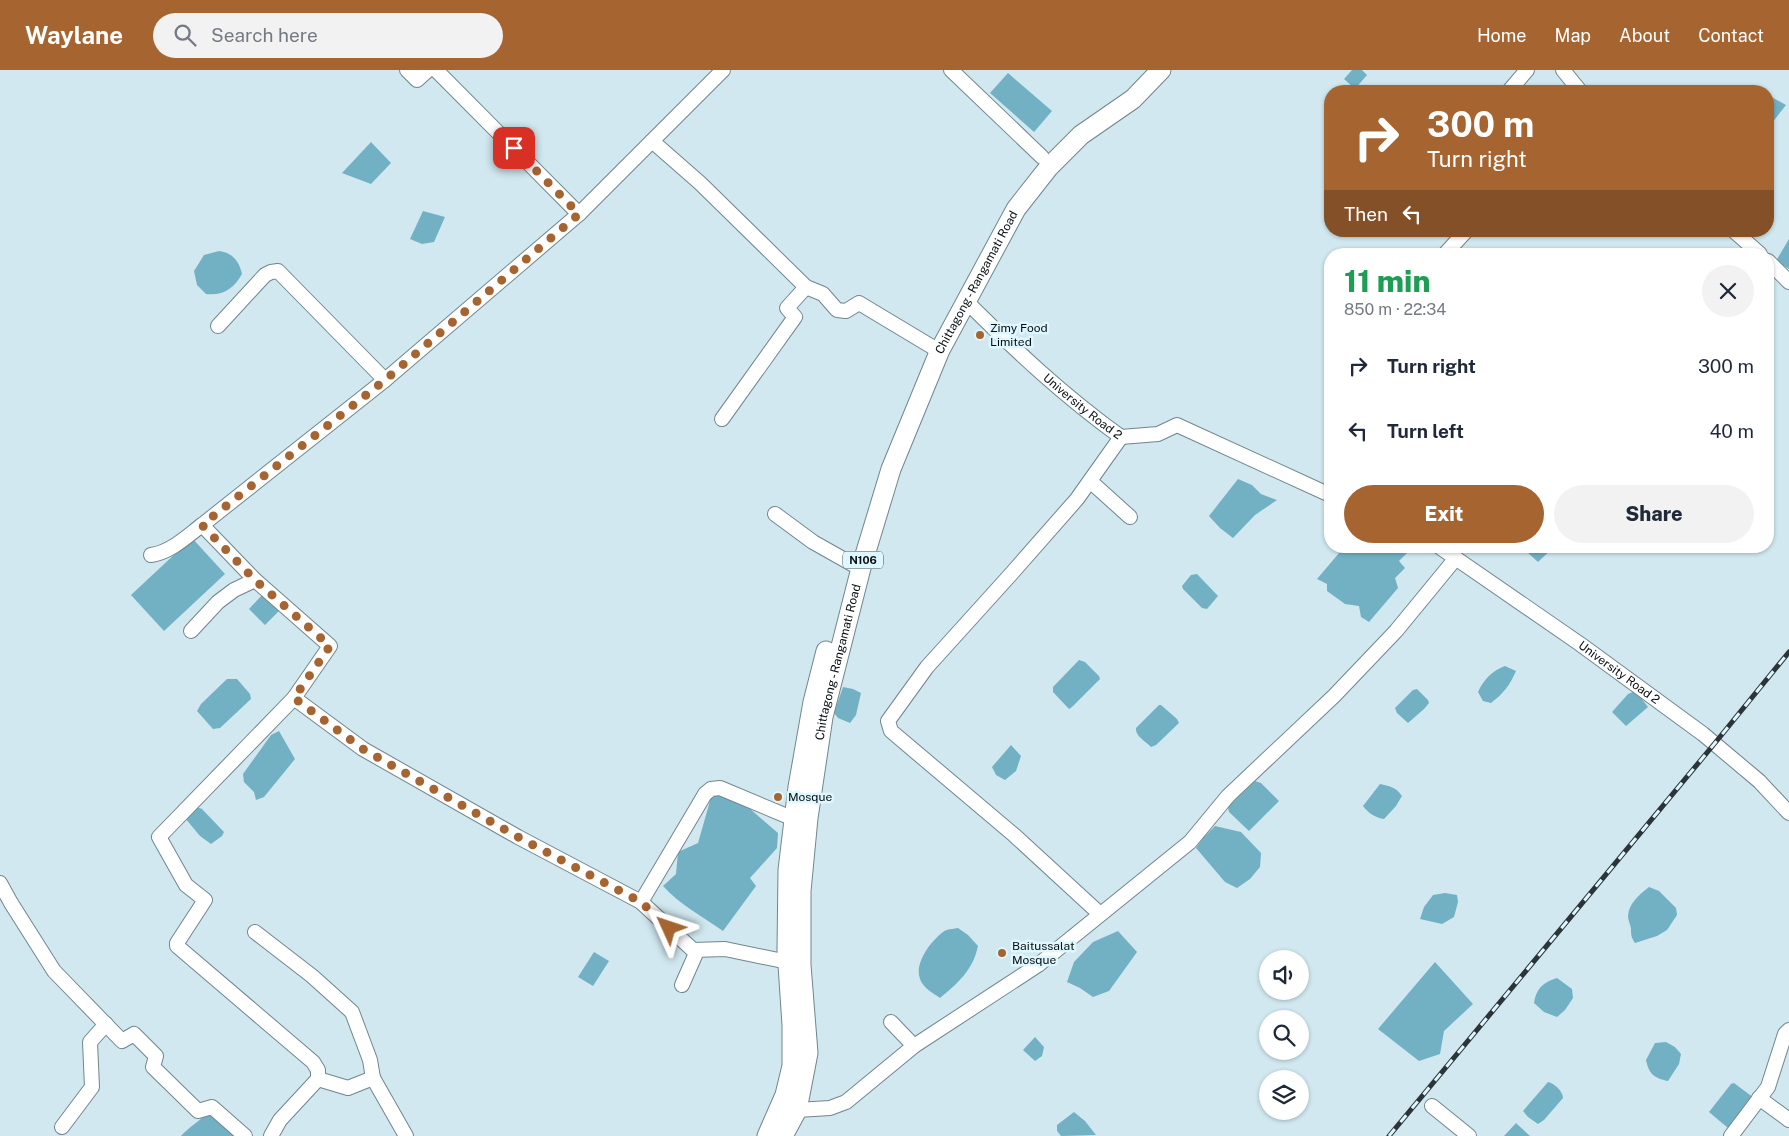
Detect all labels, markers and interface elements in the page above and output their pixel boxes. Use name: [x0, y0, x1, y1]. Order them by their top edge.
search box: [153, 13, 503, 58]
text: Waylane: [25, 21, 123, 49]
icon: search: [171, 21, 199, 49]
text: Search here: [211, 24, 318, 46]
text: Home: [1477, 25, 1527, 46]
text: Map: [1555, 25, 1591, 46]
text: About: [1619, 25, 1670, 46]
text: Contact: [1698, 25, 1764, 46]
text: 300 m: [1427, 104, 1534, 145]
icon: right: [1344, 105, 1409, 170]
pin: [493, 127, 535, 169]
icon: arrive: [500, 134, 528, 162]
text: Turn right: [1427, 146, 1527, 172]
icon: left: [1398, 200, 1426, 228]
text: Then: [1344, 203, 1388, 225]
street label: Chittagong - Rangamati Road: [932, 208, 1021, 356]
text: 11 min: [1344, 263, 1430, 299]
button: close: [1702, 265, 1754, 317]
text: 850 m · 22:34: [1344, 300, 1446, 319]
place label: Zimy Food Limited: [990, 321, 1048, 349]
marker: Zimy Food Limited: [974, 329, 986, 341]
icon: right: [1344, 352, 1372, 380]
text: Turn right: [1387, 355, 1476, 377]
text: 300 m: [1698, 355, 1754, 377]
street label: University Road 2: [1040, 371, 1125, 442]
icon: left: [1344, 417, 1372, 445]
text: Turn left: [1387, 420, 1464, 442]
text: 40 m: [1709, 420, 1754, 442]
button: Exit: [1344, 485, 1544, 543]
button: Share: [1554, 485, 1754, 543]
road number: N106: [843, 552, 883, 568]
street label: Chittagong - Rangamati Road: [813, 583, 864, 741]
street label: University Road 2: [1576, 638, 1663, 707]
place label: Mosque: [788, 790, 832, 804]
marker: Mosque: [772, 791, 784, 803]
position arrow: [642, 901, 694, 953]
place label: Baitussalat Mosque: [1012, 939, 1075, 967]
marker: Baitussalat Mosque: [996, 947, 1008, 959]
map controls: [1259, 950, 1309, 1120]
button: sound: [1259, 950, 1309, 1000]
button: search: [1259, 1010, 1309, 1060]
button: layers: [1259, 1070, 1309, 1120]

